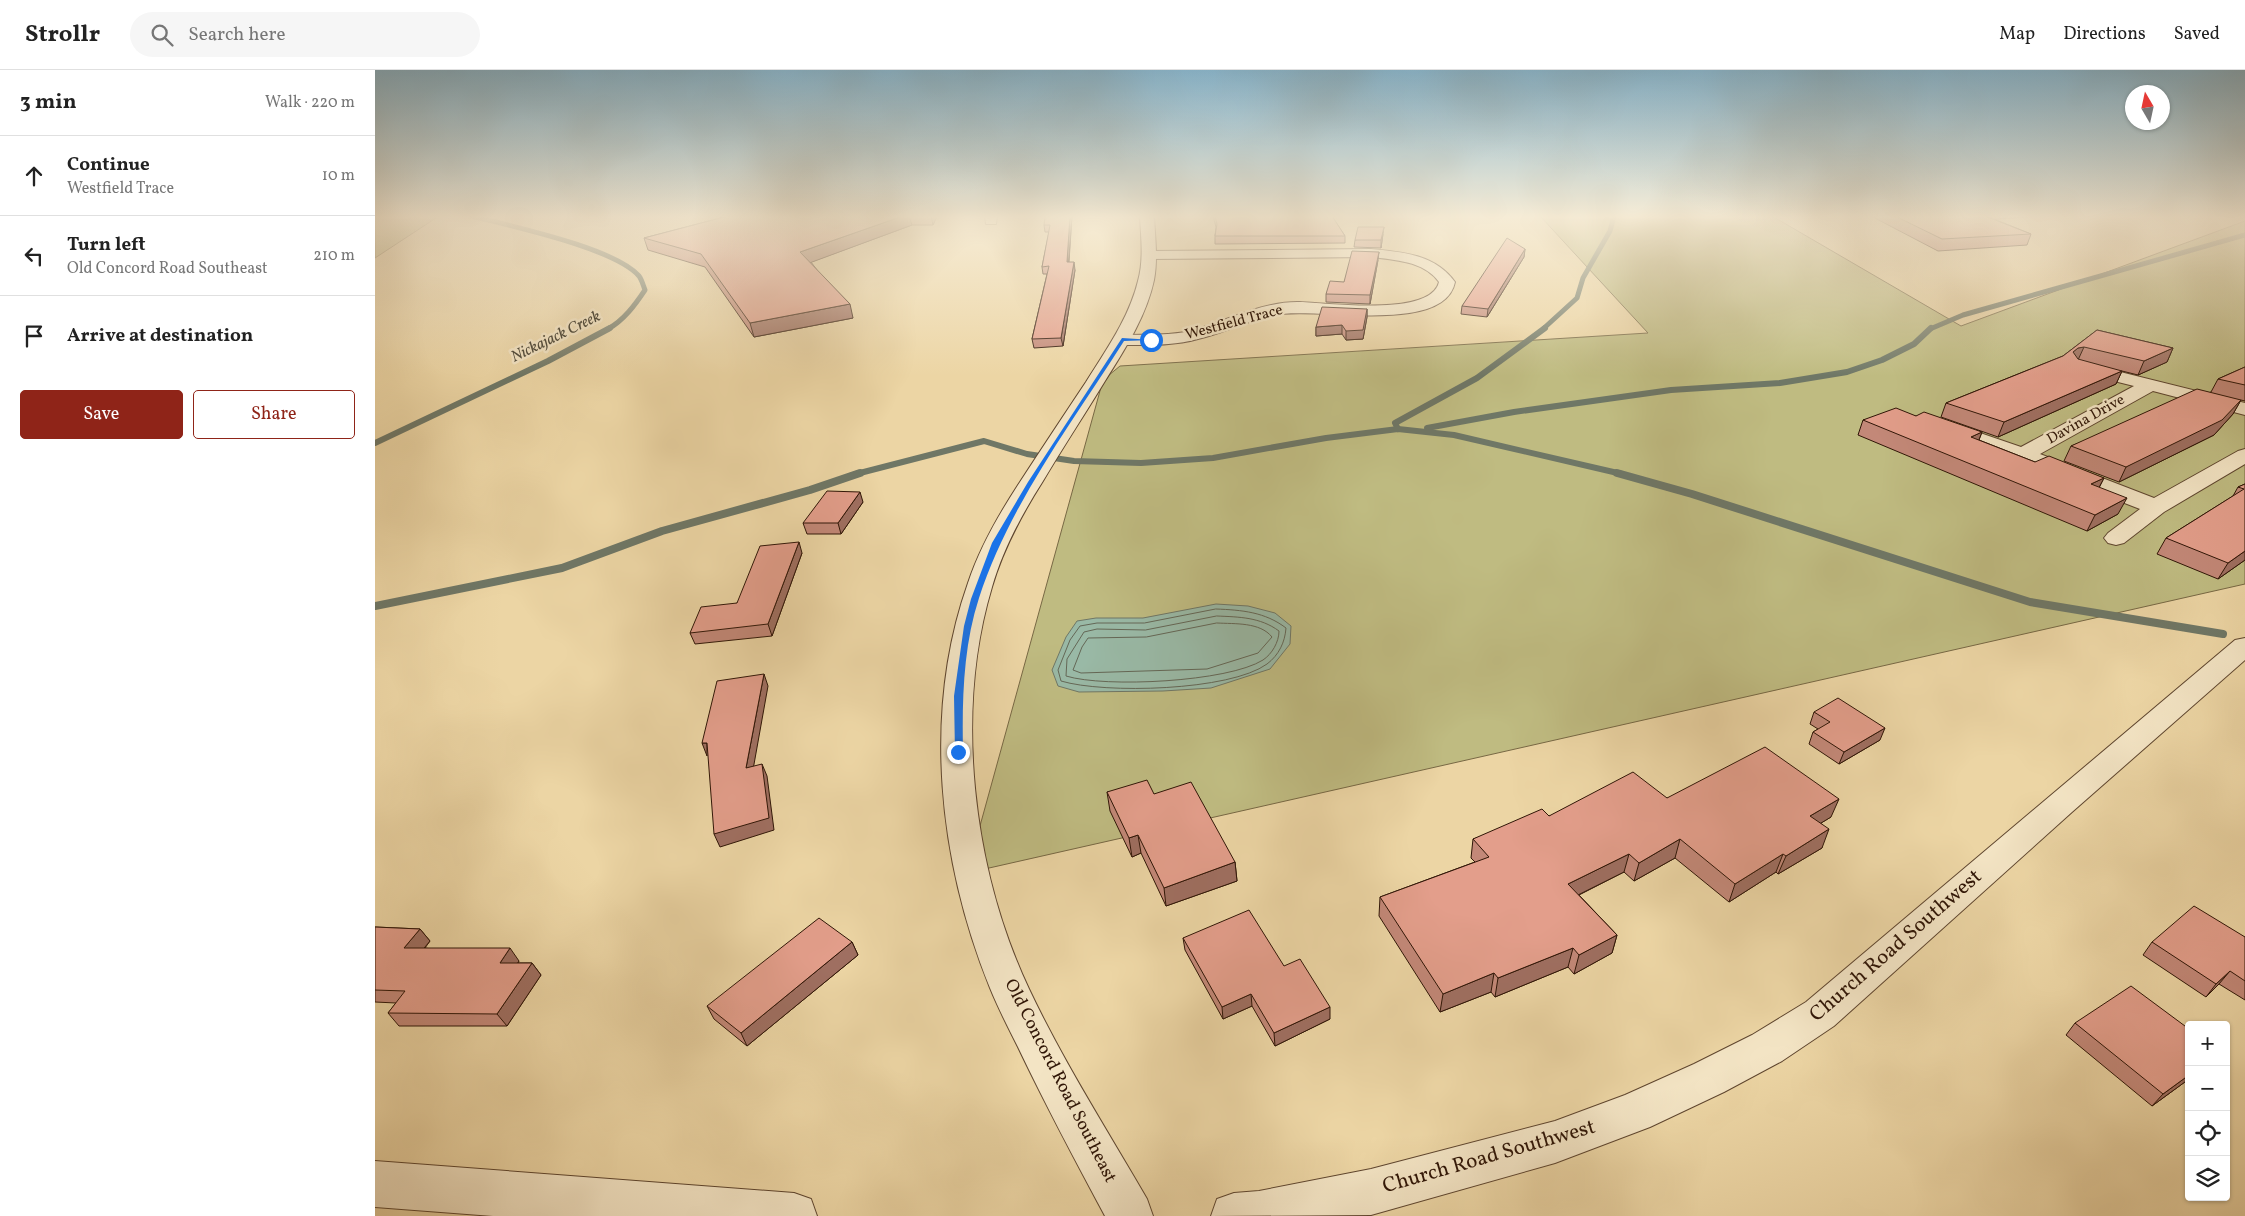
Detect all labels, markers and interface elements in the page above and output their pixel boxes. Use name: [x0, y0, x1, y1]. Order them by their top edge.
search box: [130, 12, 480, 57]
text: Strollr: [25, 18, 100, 52]
icon: search: [148, 21, 176, 49]
text: Search here: [188, 22, 286, 48]
text: Map: [1999, 22, 2035, 47]
text: Directions: [2063, 22, 2146, 47]
text: Saved: [2174, 22, 2220, 47]
north arrow: [2125, 85, 2170, 130]
text: 3 min: [20, 88, 76, 117]
text: Walk · 220 m: [265, 92, 355, 114]
text: Continue: [67, 152, 150, 178]
icon: ahead: [20, 162, 48, 190]
text: 10 m: [322, 165, 355, 187]
text: Westfield Trace: [67, 178, 174, 200]
text: Turn left: [67, 232, 146, 258]
icon: left: [20, 242, 48, 270]
text: 210 m: [313, 245, 355, 267]
text: Old Concord Road Southeast: [67, 258, 268, 280]
street label: Westfield Trace: [1183, 300, 1285, 346]
water label: Nickajack Creek: [507, 306, 605, 368]
icon: arrive: [20, 322, 48, 350]
text: Arrive at destination: [67, 323, 253, 349]
route start: [1140, 329, 1163, 352]
button: Save: [20, 390, 183, 439]
button: Share: [193, 390, 355, 439]
street label: Davina Drive: [2043, 390, 2129, 450]
route end: [947, 741, 970, 764]
street label: Church Road Southwest: [1803, 863, 1989, 1029]
street label: Old Concord Road Southeast: [998, 975, 1122, 1187]
map controls: [2185, 1021, 2230, 1201]
button: +: [2185, 1021, 2230, 1066]
button: −: [2185, 1066, 2230, 1111]
button: locate: [2185, 1111, 2230, 1156]
street label: Church Road Southwest: [1379, 1113, 1599, 1201]
button: layers: [2185, 1156, 2230, 1201]

